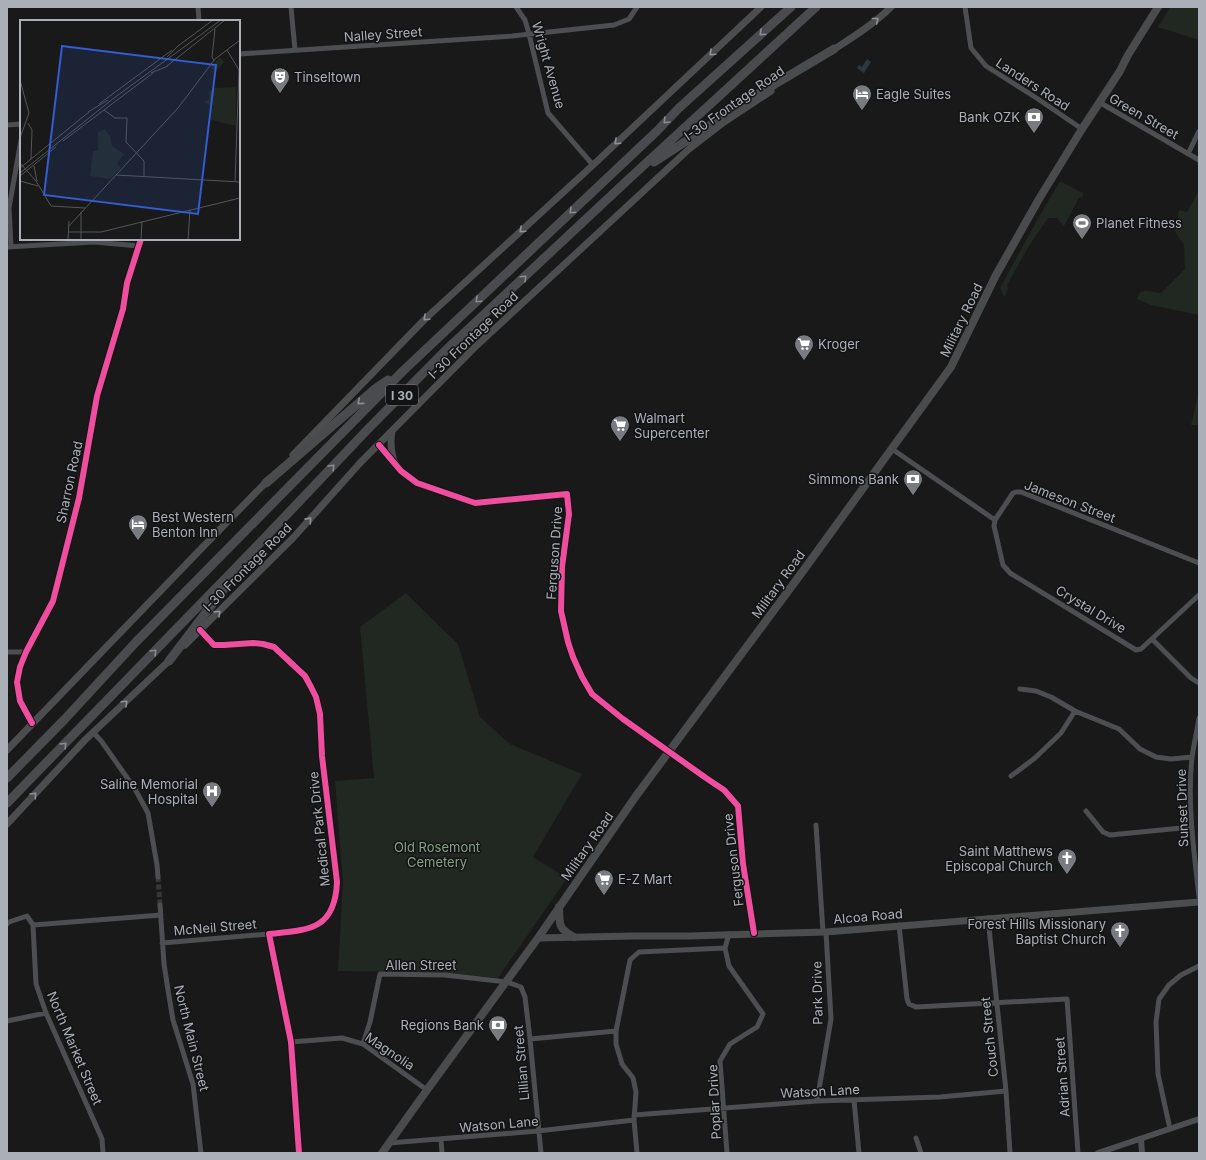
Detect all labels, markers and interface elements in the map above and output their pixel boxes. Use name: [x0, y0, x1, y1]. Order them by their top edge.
one-way arrow: [872, 18, 879, 25]
inset map: [20, 20, 240, 240]
street label: Wright Avenue: [529, 20, 569, 110]
street label: Nalley Street: [343, 23, 423, 45]
one-way arrow: [759, 28, 767, 36]
one-way arrow: [709, 48, 717, 56]
street label: Landers Road: [993, 54, 1073, 114]
street label: I-30 Frontage Road: [681, 62, 787, 144]
theatre icon: Tinseltown: [269, 66, 291, 94]
place label: Tinseltown: [294, 69, 361, 85]
hotel icon: Eagle Suites: [851, 83, 873, 111]
place label: Eagle Suites: [876, 86, 951, 102]
street label: Green Street: [1106, 90, 1182, 142]
bank icon: Bank OZK: [1023, 106, 1045, 134]
place label: Bank OZK: [959, 109, 1020, 125]
one-way arrow: [663, 116, 671, 124]
one-way arrow: [615, 137, 622, 144]
one-way arrow: [569, 206, 577, 214]
sports icon: Planet Fitness: [1071, 212, 1093, 240]
place label: Planet Fitness: [1096, 215, 1182, 231]
one-way arrow: [519, 225, 527, 233]
one-way arrow: [519, 275, 527, 282]
street label: Military Road: [936, 280, 986, 360]
street label: I-30 Frontage Road: [425, 288, 521, 382]
one-way arrow: [475, 295, 483, 303]
one-way arrow: [423, 313, 431, 321]
supermarket icon: Kroger: [793, 333, 815, 361]
place label: Kroger: [818, 336, 860, 352]
road number: I 30: [386, 385, 418, 405]
one-way arrow: [357, 397, 364, 404]
place label: Walmart Supercenter: [634, 410, 710, 441]
supermarket icon: Walmart Supercenter: [609, 414, 631, 442]
street label: Sharron Road: [52, 439, 86, 525]
one-way arrow: [327, 465, 334, 472]
bank icon: Simmons Bank: [902, 468, 924, 496]
place label: Simmons Bank: [808, 471, 899, 487]
street label: Jameson Street: [1022, 476, 1118, 526]
street label: Ferguson Drive: [543, 506, 565, 600]
place label: Best Western Benton Inn: [152, 509, 234, 540]
hotel icon: Best Western Benton Inn: [127, 513, 149, 541]
one-way arrow: [305, 517, 312, 525]
street label: I-30 Frontage Road: [199, 519, 295, 615]
street label: Military Road: [748, 547, 808, 621]
street label: Crystal Drive: [1053, 582, 1129, 636]
one-way arrow: [213, 610, 221, 617]
one-way arrow: [149, 649, 157, 657]
one-way arrow: [120, 700, 128, 707]
one-way arrow: [59, 742, 66, 750]
street label: Sunset Drive: [1173, 769, 1191, 847]
street label: Medical Park Drive: [305, 771, 333, 887]
place label: Saline Memorial Hospital: [100, 776, 198, 807]
hospital icon: Saline Memorial Hospital: [201, 780, 223, 808]
one-way arrow: [29, 792, 36, 800]
street label: Military Road: [557, 809, 617, 883]
street label: Ferguson Drive: [719, 813, 747, 907]
park label: Old Rosemont Cemetery: [394, 839, 480, 870]
place label: Saint Matthews Episcopal Church: [945, 843, 1053, 874]
church icon: Saint Matthews Episcopal Church: [1056, 847, 1078, 875]
supermarket icon: E-Z Mart: [593, 868, 615, 896]
place label: E-Z Mart: [618, 871, 672, 887]
street label: Alcoa Road: [833, 905, 903, 927]
street label: McNeil Street: [173, 915, 257, 939]
place label: Forest Hills Missionary Baptist Church: [967, 916, 1106, 947]
church icon: Forest Hills Missionary Baptist Church: [1109, 920, 1131, 948]
street label: Allen Street: [386, 957, 456, 973]
street label: Park Drive: [808, 961, 826, 1025]
street label: North Main Street: [171, 983, 213, 1093]
street label: North Market Street: [44, 989, 106, 1107]
street label: Couch Street: [977, 996, 1001, 1078]
bank icon: Regions Bank: [487, 1014, 509, 1042]
place label: Regions Bank: [401, 1017, 484, 1033]
street label: Lillian Street: [510, 1025, 532, 1101]
street label: Magnolia: [362, 1029, 418, 1073]
street label: Adrian Street: [1051, 1036, 1073, 1118]
street label: Poplar Drive: [704, 1064, 724, 1140]
street label: Watson Lane: [780, 1081, 860, 1101]
street label: Watson Lane: [459, 1113, 539, 1135]

